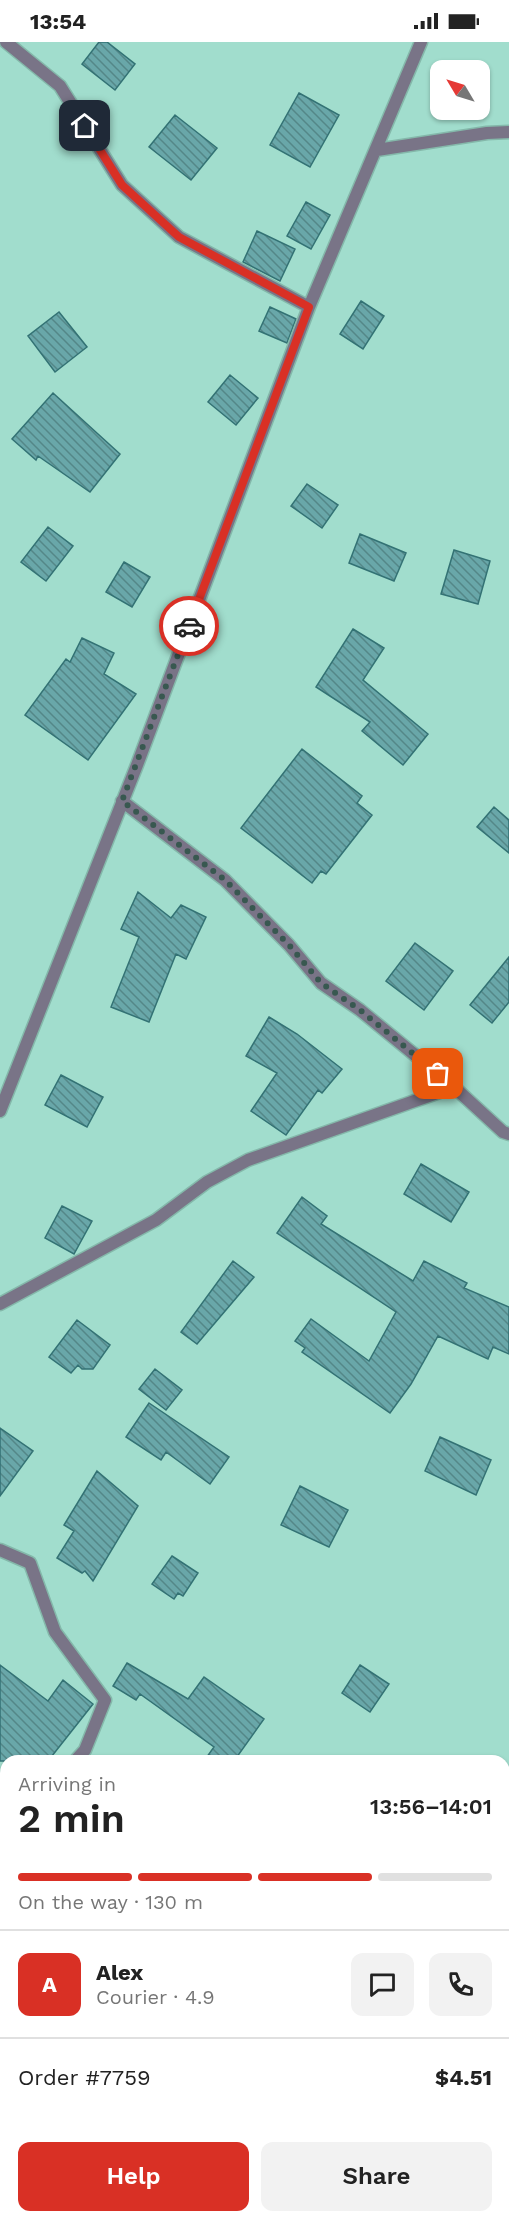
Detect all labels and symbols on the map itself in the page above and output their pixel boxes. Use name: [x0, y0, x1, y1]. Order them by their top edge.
north arrow: [430, 60, 490, 120]
pin: [59, 100, 110, 151]
courier: [159, 596, 219, 656]
pin: [412, 1048, 463, 1099]

